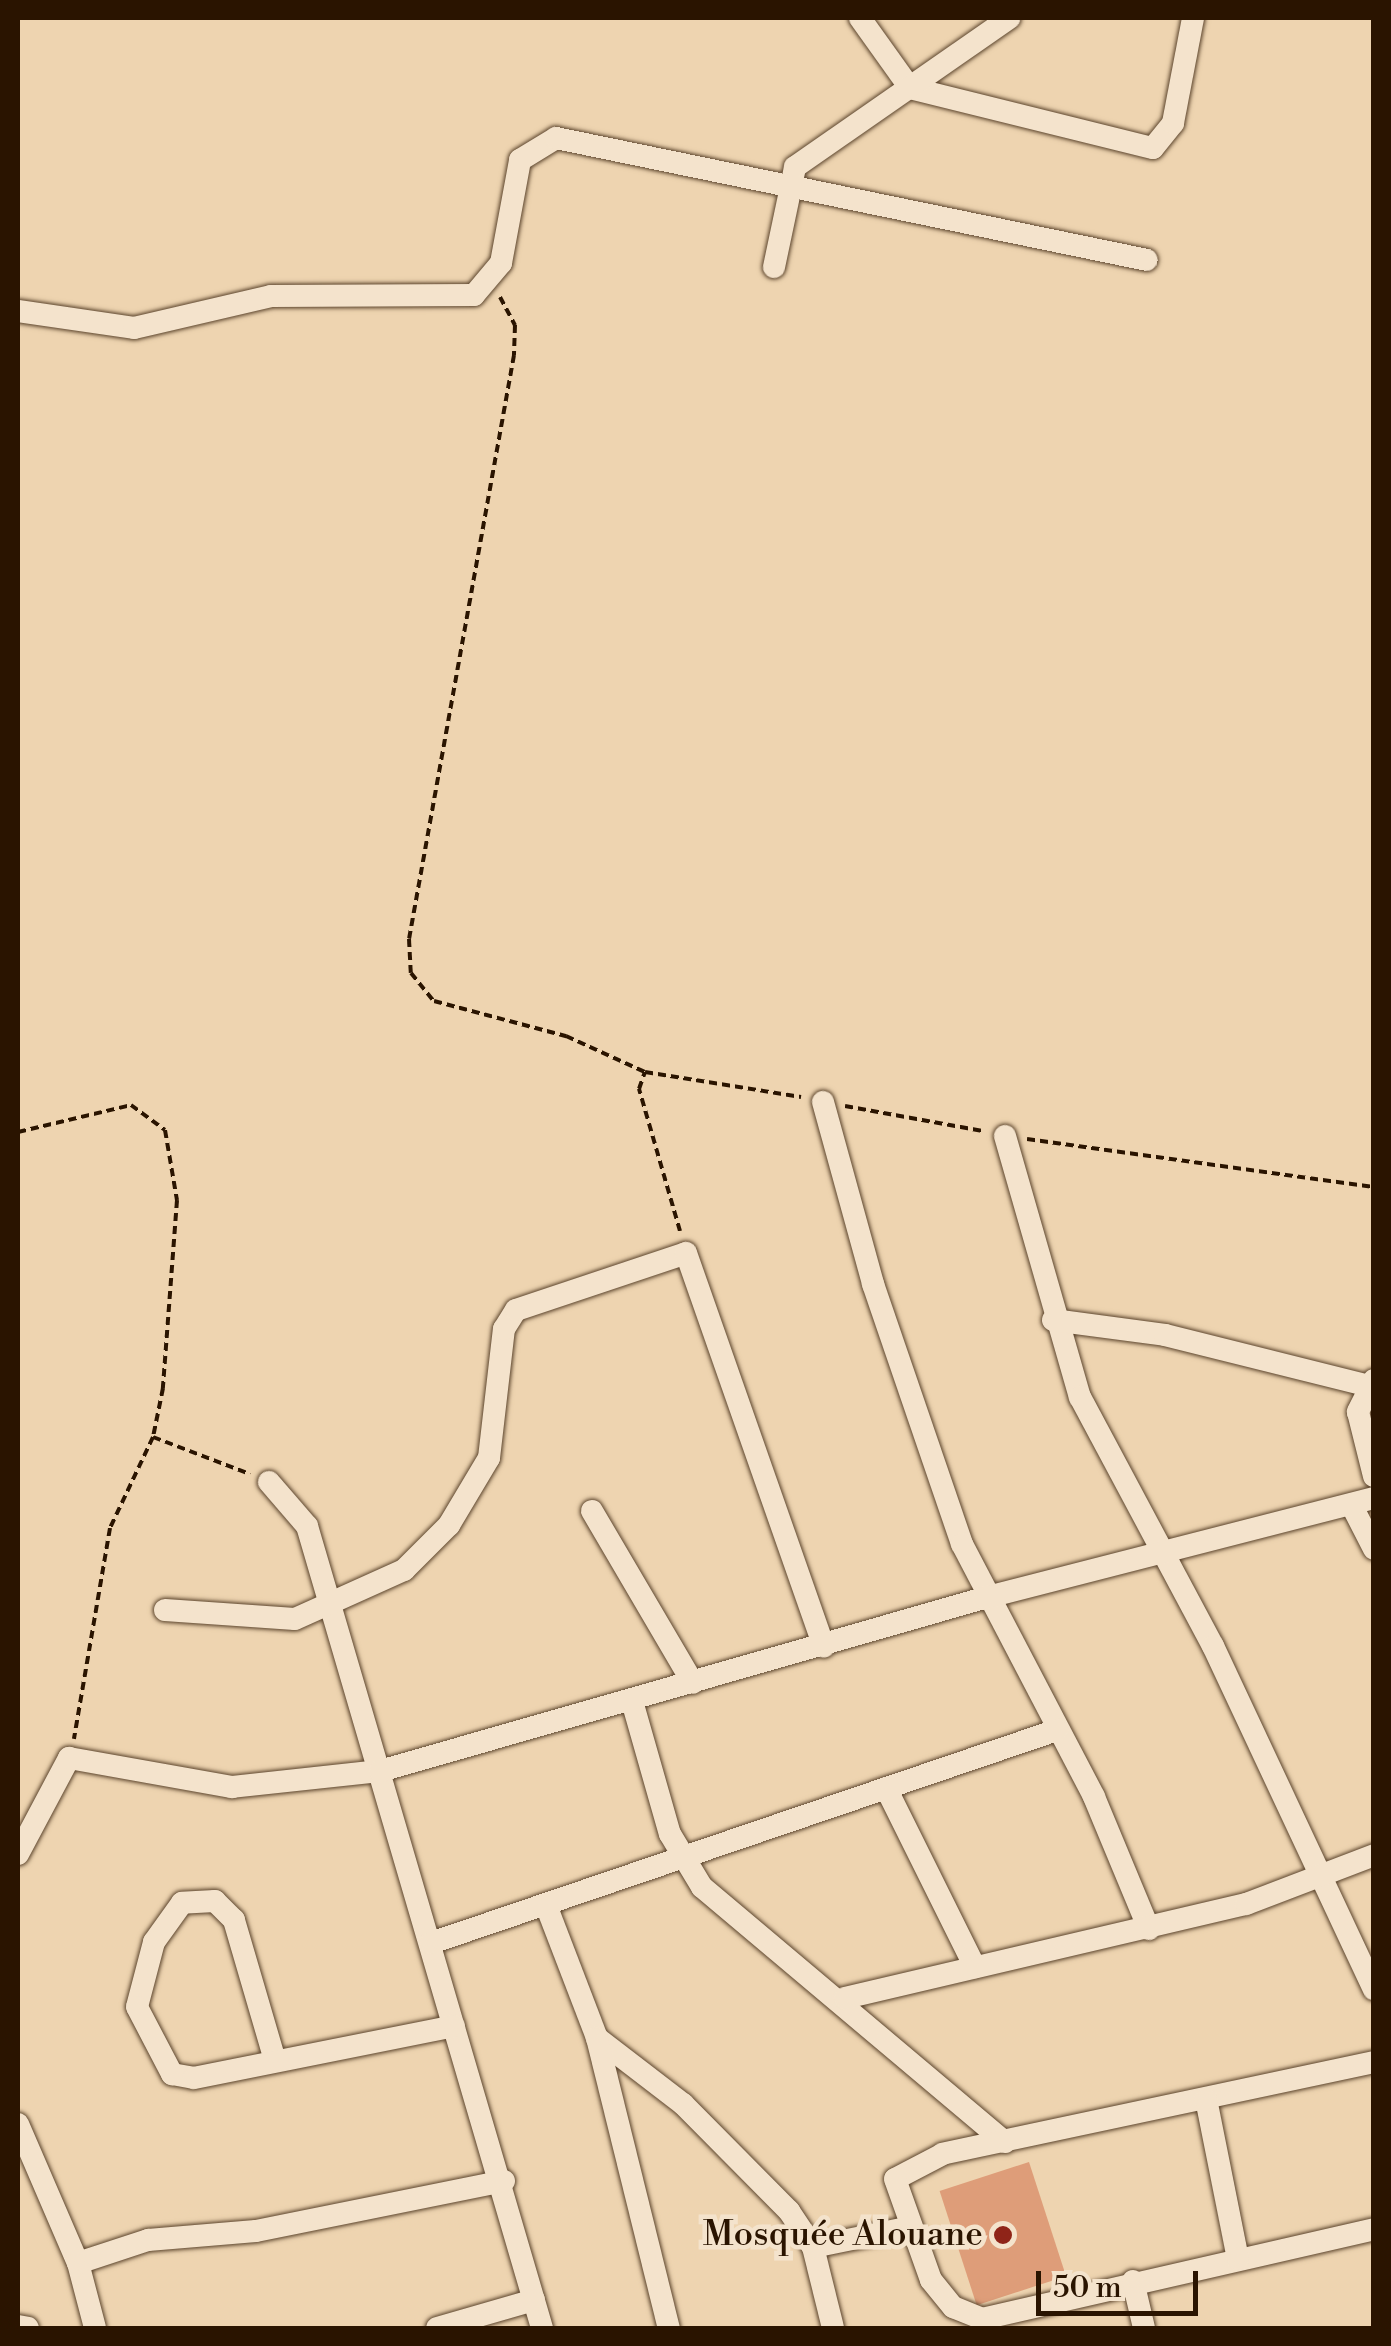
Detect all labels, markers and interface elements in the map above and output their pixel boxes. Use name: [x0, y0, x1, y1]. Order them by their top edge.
place label: Mosquée Alouane: [703, 2214, 983, 2256]
marker: Mosquée Alouane: [992, 2224, 1014, 2246]
scale bar: [1041, 2251, 1204, 2313]
text: 50 m: [1053, 2269, 1122, 2307]

